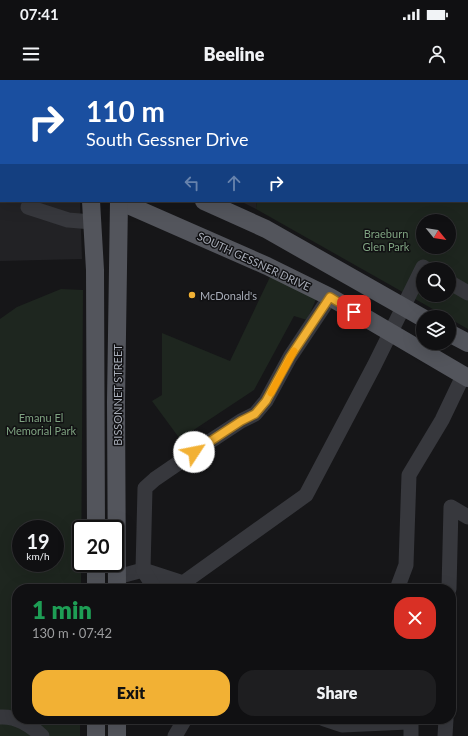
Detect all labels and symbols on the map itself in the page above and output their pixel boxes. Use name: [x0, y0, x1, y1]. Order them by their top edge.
north arrow: [416, 214, 456, 254]
park label: Braeburn Glen Park: [363, 227, 410, 253]
street label: SOUTH GESSNER DRIVE: [195, 229, 313, 293]
place label: McDonald's: [200, 289, 257, 302]
marker: McDonald's: [187, 290, 197, 300]
pin: [337, 295, 371, 329]
street label: BISSONNET STREET: [111, 344, 124, 446]
park label: Emanu El Memorial Park: [6, 411, 76, 437]
position arrow: [173, 431, 215, 473]
speed limit sign: 20: [72, 520, 124, 572]

